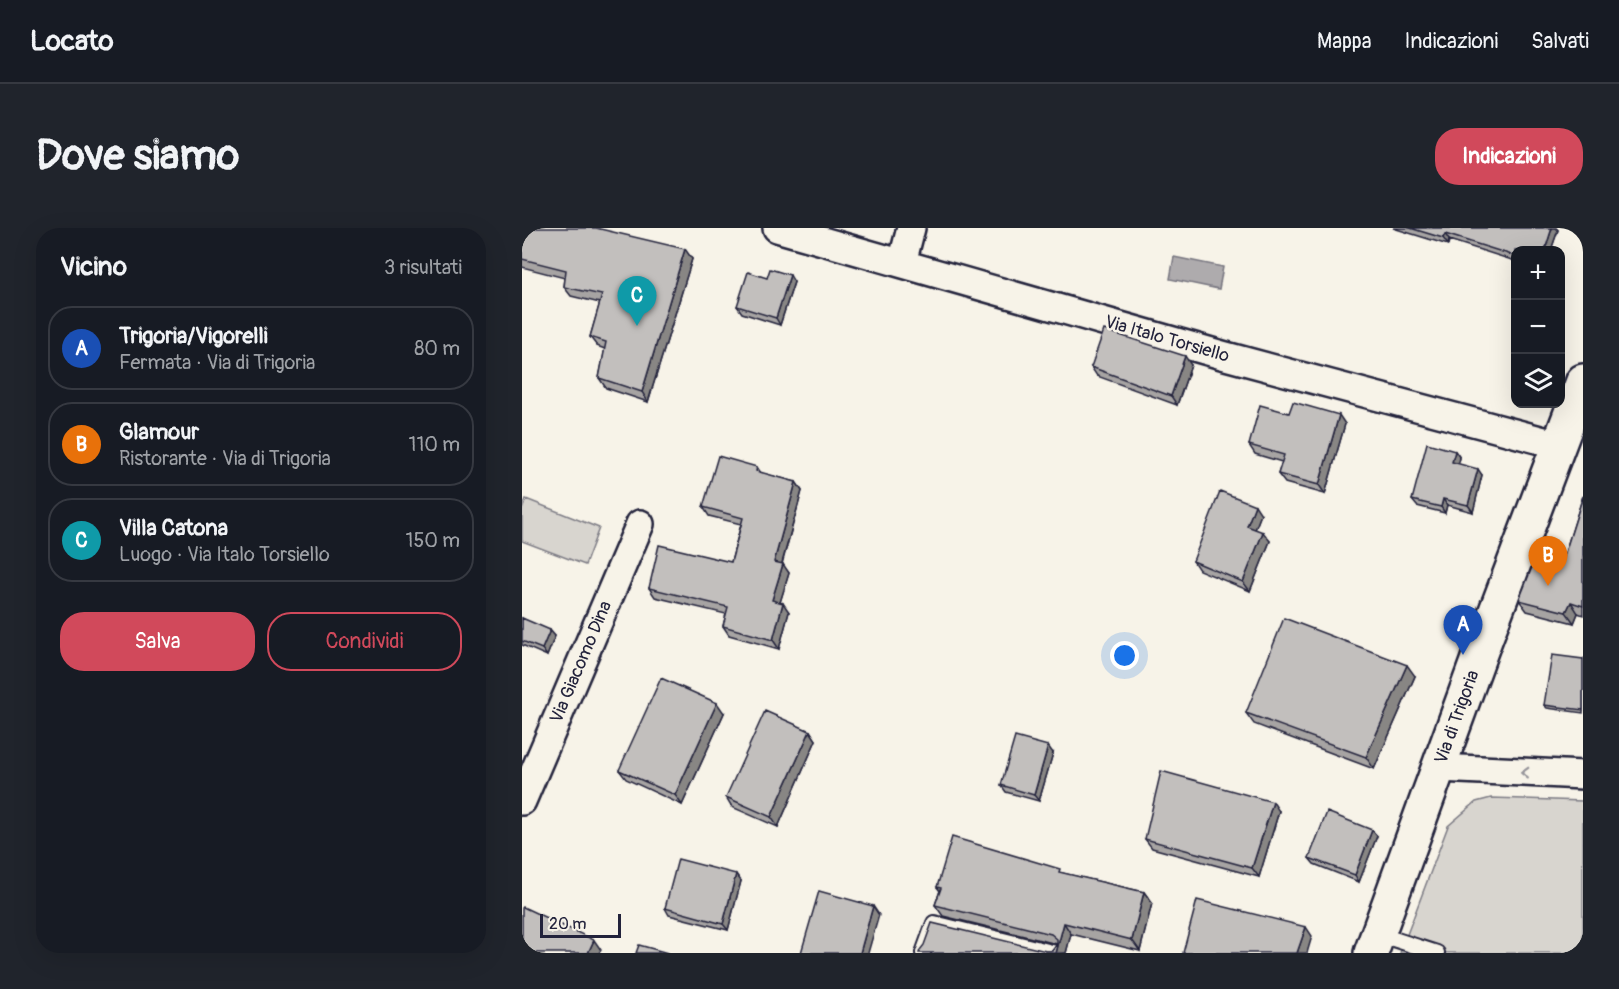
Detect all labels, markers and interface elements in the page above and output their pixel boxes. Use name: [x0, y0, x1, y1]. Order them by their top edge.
text: Locato: [30, 24, 114, 59]
text: Mappa: [1317, 28, 1372, 55]
text: Indicazioni: [1405, 28, 1498, 55]
text: Salvati: [1531, 28, 1589, 55]
button: Indicazioni: [1435, 128, 1583, 185]
text: Dove siamo: [36, 130, 239, 182]
map controls: [1511, 246, 1565, 408]
button: +: [1511, 246, 1565, 300]
text: Vicino: [60, 251, 127, 283]
text: 3 risultati: [384, 255, 462, 280]
pin: C: [618, 276, 656, 326]
button: −: [1511, 300, 1565, 354]
street label: Via Italo Torsiello: [1102, 310, 1232, 368]
text: Trigoria/Vigorelli: [119, 322, 268, 350]
text: A: [75, 336, 88, 361]
text: 80 m: [414, 336, 460, 361]
text: Fermata · Via di Trigoria: [119, 350, 315, 375]
button: layers: [1511, 354, 1565, 408]
text: Glamour: [119, 418, 199, 446]
text: B: [76, 432, 87, 457]
text: 110 m: [409, 432, 460, 457]
text: Ristorante · Via di Trigoria: [119, 446, 331, 471]
text: Villa Catona: [119, 514, 228, 542]
text: C: [75, 528, 88, 553]
text: 150 m: [406, 528, 460, 553]
pin: B: [1528, 536, 1568, 586]
text: Luogo · Via Italo Torsiello: [119, 542, 330, 567]
street label: Via Giacomo Dina: [545, 597, 617, 727]
pin: A: [1444, 606, 1482, 655]
button: Salva: [60, 612, 255, 671]
button: Condividi: [267, 612, 462, 671]
your location: [1110, 641, 1139, 670]
street label: Via di Trigoria: [1429, 667, 1485, 767]
one-way arrow: [1520, 767, 1529, 779]
scale bar: [540, 911, 621, 938]
text: 20 m: [549, 914, 587, 934]

